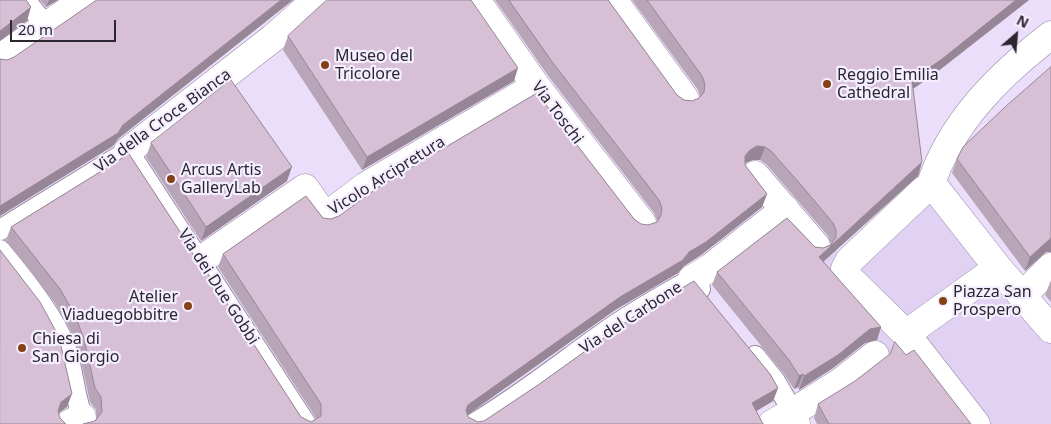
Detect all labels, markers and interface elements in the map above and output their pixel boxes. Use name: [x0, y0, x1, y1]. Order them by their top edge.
scale bar: [12, 10, 119, 42]
north arrow: [991, 10, 1041, 60]
text: N: [1014, 10, 1032, 32]
text: 20 m: [18, 19, 53, 39]
place label: Museo del Tricolore: [335, 46, 413, 84]
marker: Museo del Tricolore: [319, 59, 331, 71]
street label: Via della Croce Bianca: [91, 65, 235, 177]
place label: Reggio Emilia Cathedral: [837, 65, 939, 103]
street label: Via Toschi: [527, 78, 587, 148]
marker: Reggio Emilia Cathedral: [821, 78, 833, 90]
street label: Vicolo Arcipretura: [325, 132, 449, 220]
place label: Arcus Artis GalleryLab: [181, 160, 261, 198]
marker: Arcus Artis GalleryLab: [165, 173, 177, 185]
street label: Via dei Due Gobbi: [173, 226, 263, 348]
street label: Via del Carbone: [576, 278, 686, 358]
place label: Piazza San Prospero: [953, 282, 1032, 320]
place label: Atelier Viaduegobbitre: [62, 287, 178, 325]
marker: Piazza San Prospero: [937, 295, 949, 307]
marker: Atelier Viaduegobbitre: [182, 300, 194, 312]
place label: Chiesa di San Giorgio: [32, 329, 119, 367]
marker: Chiesa di San Giorgio: [16, 342, 28, 354]

